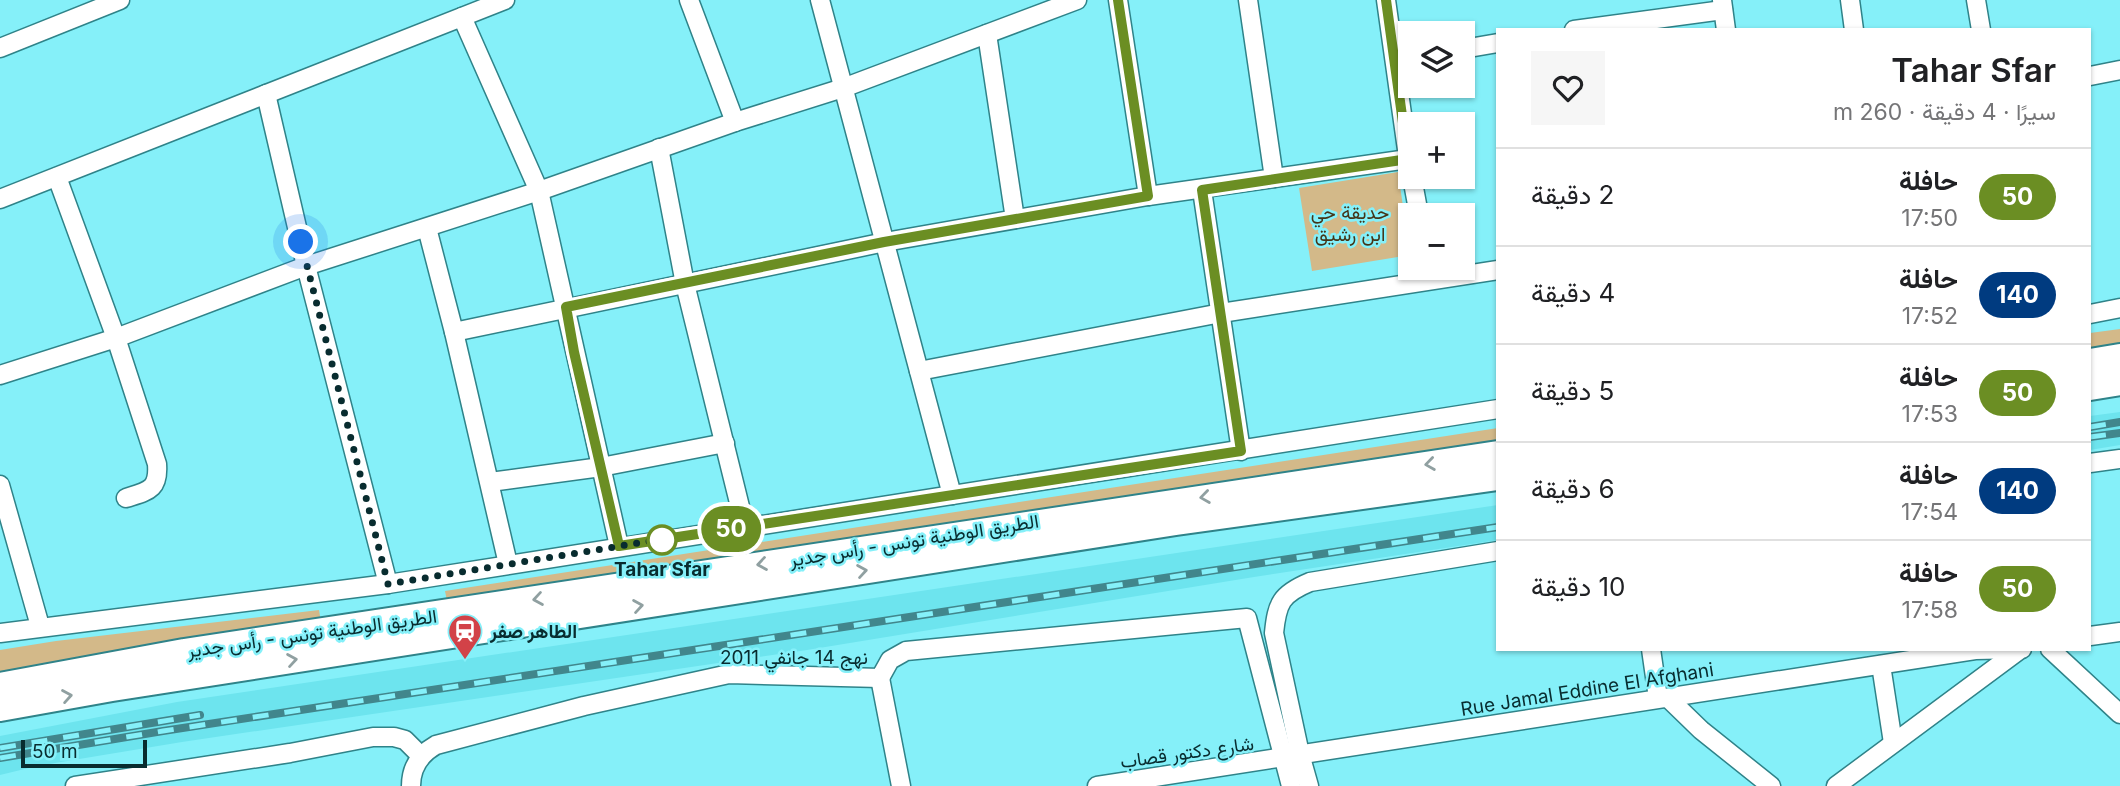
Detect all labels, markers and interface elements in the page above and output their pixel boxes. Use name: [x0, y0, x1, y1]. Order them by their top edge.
map controls: [1398, 21, 1475, 280]
button: layers: [1398, 21, 1475, 98]
text: Tahar Sfar: [1891, 50, 2056, 90]
button: heart: [1531, 51, 1605, 125]
text: سيرًا · 4 دقيقة · 260 m: [1833, 98, 2056, 126]
button: +: [1398, 112, 1475, 189]
text: حافلة: [1899, 165, 1958, 196]
text: 2 دقيقة: [1531, 179, 1614, 210]
text: 50: [2002, 182, 2033, 211]
park label: حديقة حي ابن رشيق: [1311, 201, 1389, 246]
button: −: [1398, 203, 1475, 280]
text: 17:50: [1901, 204, 1958, 232]
your location: [283, 224, 318, 259]
text: حافلة: [1899, 263, 1958, 294]
text: 4 دقيقة: [1531, 277, 1615, 308]
text: 140: [1996, 280, 2039, 309]
text: 17:52: [1902, 302, 1958, 330]
text: حافلة: [1899, 361, 1958, 392]
text: 5 دقيقة: [1531, 375, 1614, 406]
text: 50: [2002, 378, 2033, 407]
text: 17:53: [1902, 400, 1958, 428]
one-way arrow: [1425, 456, 1436, 471]
text: حافلة: [1899, 459, 1958, 490]
text: 6 دقيقة: [1531, 473, 1615, 504]
text: 140: [1996, 476, 2039, 505]
one-way arrow: [1200, 489, 1211, 504]
text: 17:54: [1901, 498, 1958, 526]
line badge: 50: [700, 506, 762, 552]
street label: الطريق الوطنية تونس - رأس جدير: [787, 509, 1040, 572]
text: 50: [715, 514, 747, 543]
marker: Tahar Sfar: [647, 525, 677, 555]
one-way arrow: [757, 556, 768, 571]
text: حافلة: [1899, 557, 1958, 588]
place label: Tahar Sfar: [614, 558, 710, 581]
one-way arrow: [856, 564, 868, 579]
text: 10 دقيقة: [1531, 571, 1625, 602]
text: 50: [2002, 574, 2033, 603]
one-way arrow: [532, 591, 544, 606]
text: 17:58: [1902, 596, 1958, 624]
one-way arrow: [632, 599, 643, 614]
street label: الطريق الوطنية تونس - رأس جدير: [185, 605, 438, 663]
station icon: الطاهر صفر: [446, 612, 484, 661]
place label: الطاهر صفر: [489, 620, 577, 644]
street label: نهج 14 جانفي 2011: [720, 646, 868, 673]
one-way arrow: [286, 653, 298, 668]
street label: Rue Jamal Eddine El Afghani: [1459, 658, 1715, 721]
one-way arrow: [61, 689, 73, 704]
street label: شارع دكتور قصاب: [1119, 732, 1255, 774]
scale bar: [21, 737, 147, 769]
text: 50 m: [32, 740, 78, 763]

